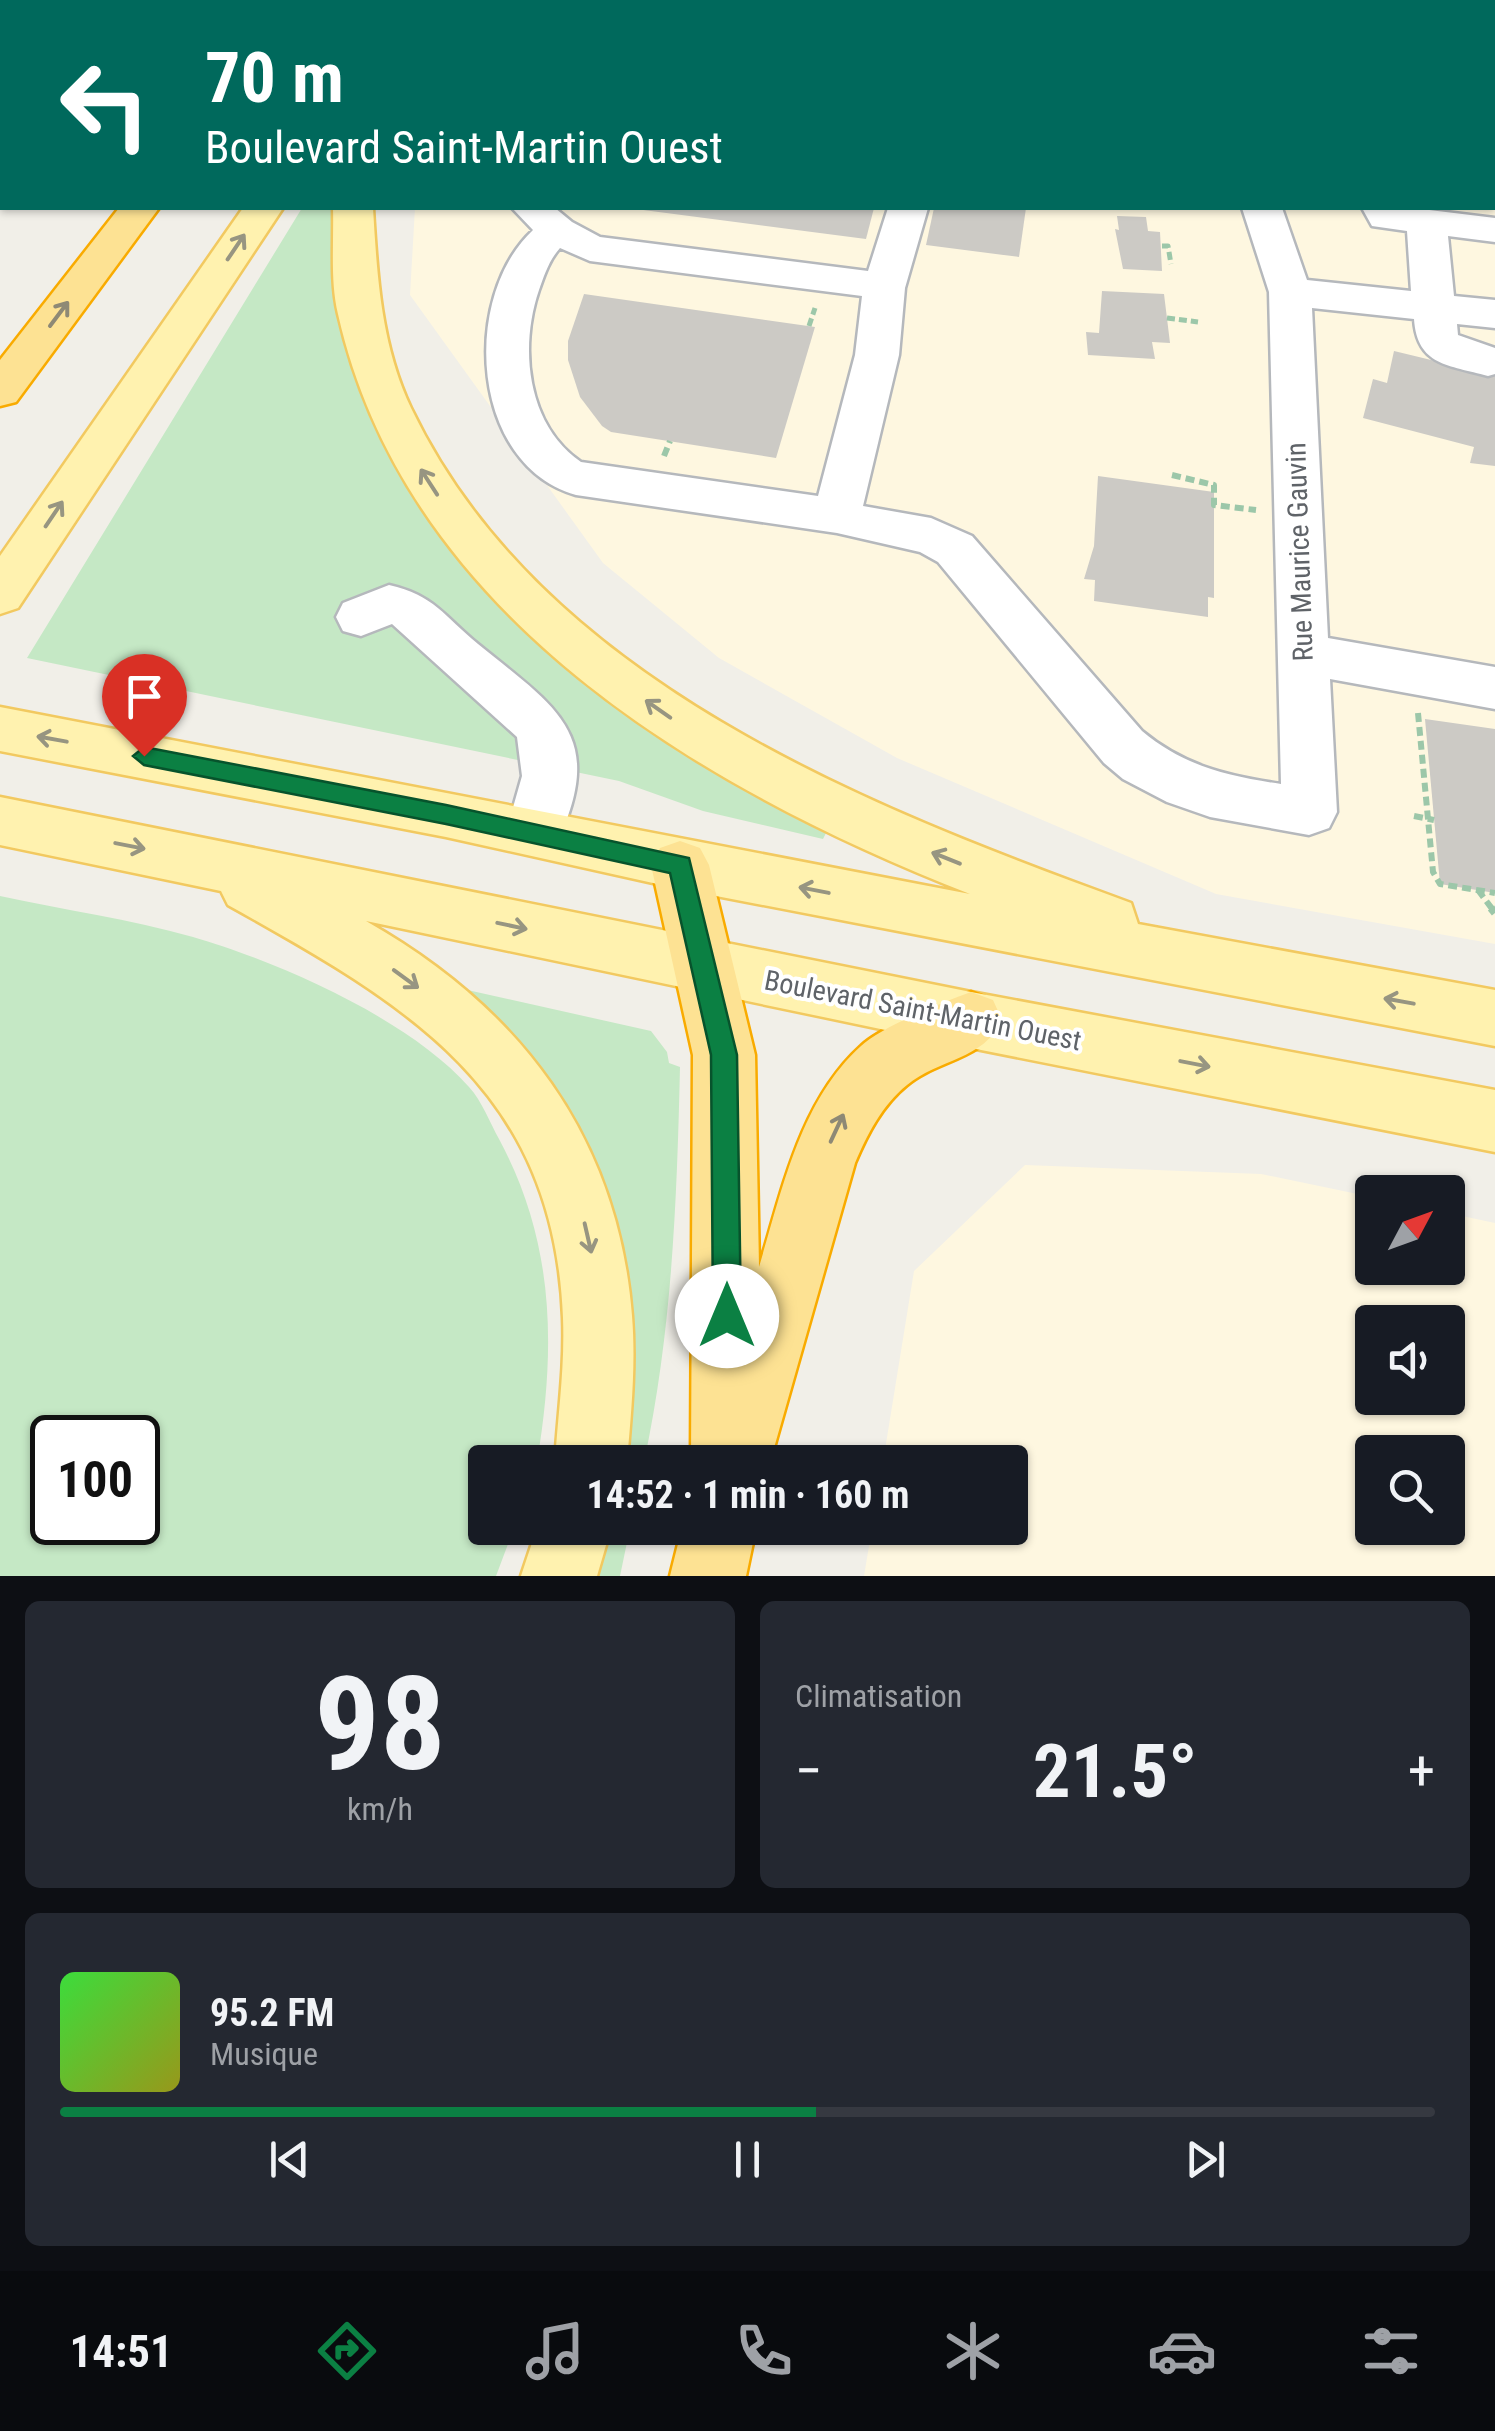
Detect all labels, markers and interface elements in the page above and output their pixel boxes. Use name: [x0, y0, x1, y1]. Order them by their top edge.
text: 70 m: [205, 37, 344, 119]
icon: left: [40, 40, 170, 170]
text: Boulevard Saint-Martin Ouest: [205, 121, 723, 174]
one-way arrow: [225, 234, 246, 262]
one-way arrow: [48, 301, 69, 328]
street label: Rue Maurice Gauvin: [1279, 442, 1320, 662]
one-way arrow: [419, 468, 440, 496]
one-way arrow: [44, 501, 65, 529]
pin: [102, 654, 187, 757]
icon: arrive: [117, 669, 172, 724]
one-way arrow: [645, 699, 673, 720]
one-way arrow: [36, 729, 69, 748]
one-way arrow: [113, 838, 145, 857]
one-way arrow: [932, 847, 962, 865]
one-way arrow: [798, 880, 830, 899]
one-way arrow: [496, 918, 528, 936]
street label: Boulevard Saint-Martin Ouest: [762, 964, 1084, 1057]
one-way arrow: [392, 968, 419, 989]
one-way arrow: [1383, 991, 1416, 1010]
one-way arrow: [1178, 1055, 1210, 1074]
one-way arrow: [829, 1114, 848, 1144]
north arrow: [1355, 1175, 1465, 1285]
map controls: [1355, 1175, 1465, 1545]
one-way arrow: [580, 1221, 598, 1253]
position arrow: [675, 1264, 779, 1368]
button: sound: [1355, 1305, 1465, 1415]
speed limit sign: 100: [30, 1415, 160, 1545]
button: search: [1355, 1435, 1465, 1545]
text: 14:52 · 1 min · 160 m: [587, 1473, 909, 1517]
text: 98: [314, 1648, 446, 1801]
text: Climatisation: [795, 1677, 962, 1715]
text: 21.5°: [1033, 1727, 1197, 1815]
text: −: [795, 1739, 823, 1803]
text: +: [1408, 1739, 1435, 1803]
text: km/h: [347, 1790, 413, 1828]
text: 95.2 FM: [210, 1991, 334, 2035]
text: Musique: [210, 2035, 318, 2073]
icon: previous: [262, 2132, 317, 2187]
icon: pause: [720, 2132, 775, 2187]
icon: next: [1178, 2132, 1233, 2187]
icon: directions: [312, 2316, 382, 2386]
icon: music: [520, 2316, 590, 2386]
icon: phone: [729, 2316, 799, 2386]
icon: climate: [938, 2316, 1008, 2386]
icon: car: [1147, 2316, 1217, 2386]
icon: filters: [1356, 2316, 1426, 2386]
text: 14:51: [69, 2325, 173, 2378]

